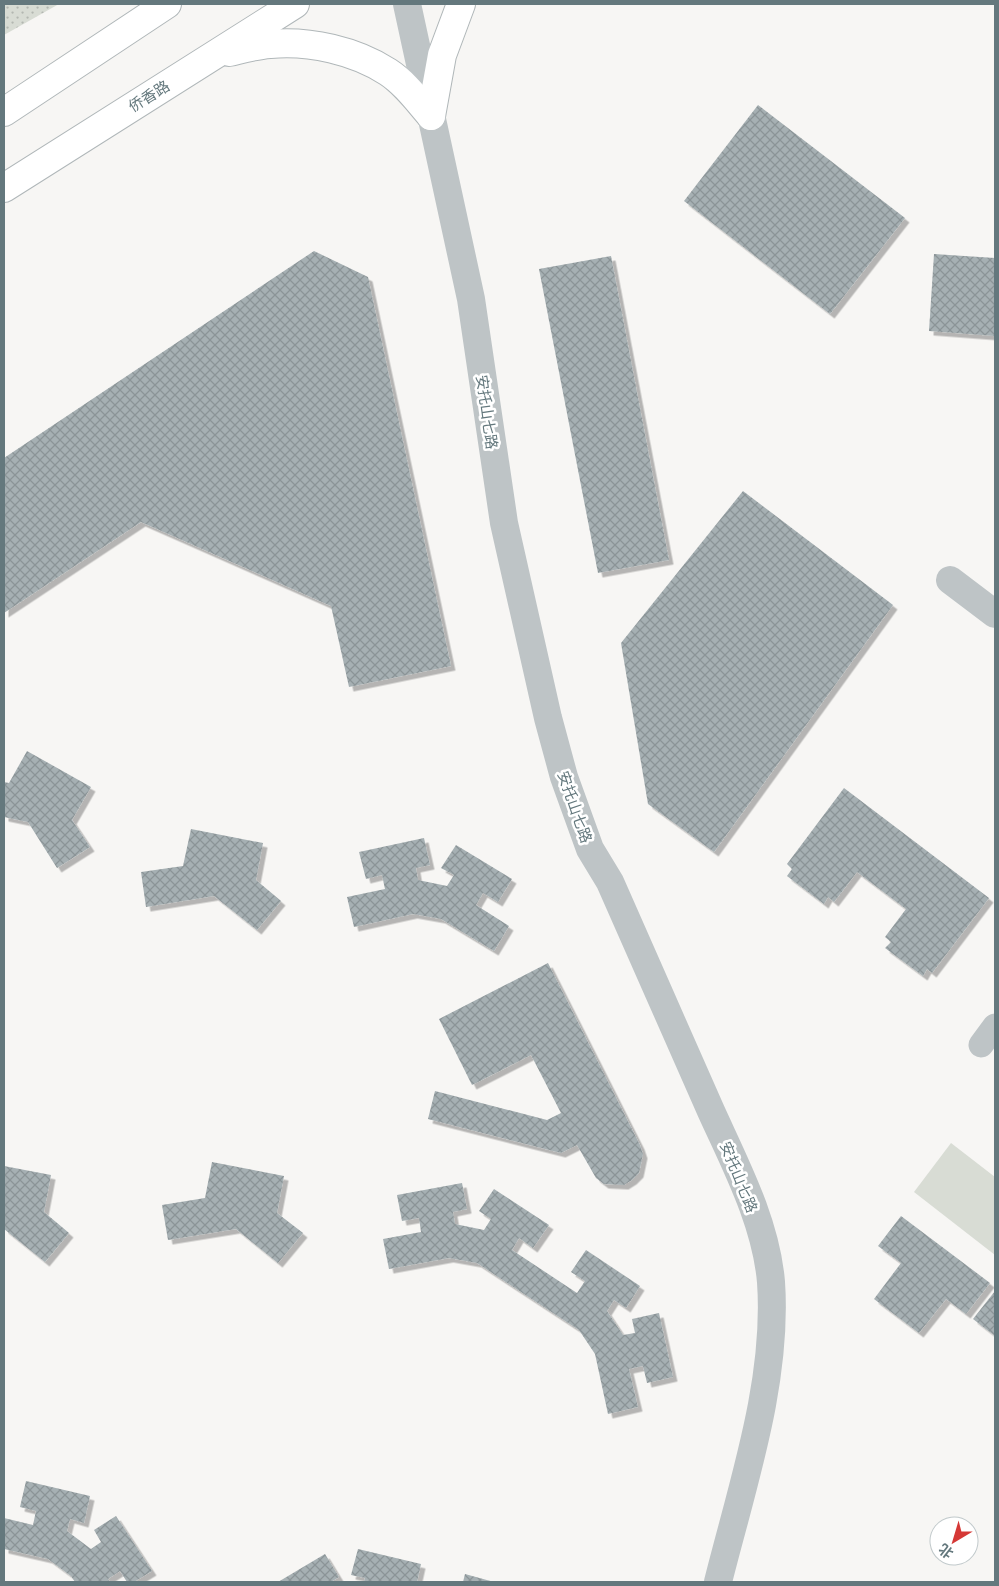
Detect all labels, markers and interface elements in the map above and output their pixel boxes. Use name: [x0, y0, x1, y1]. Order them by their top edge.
street label: 侨香路: [124, 75, 174, 117]
street label: 安托山七路: [471, 373, 503, 451]
street label: 安托山七路: [553, 768, 597, 846]
street label: 安托山七路: [715, 1138, 763, 1216]
north arrow: [929, 1516, 979, 1566]
text: 北: [934, 1539, 958, 1563]

